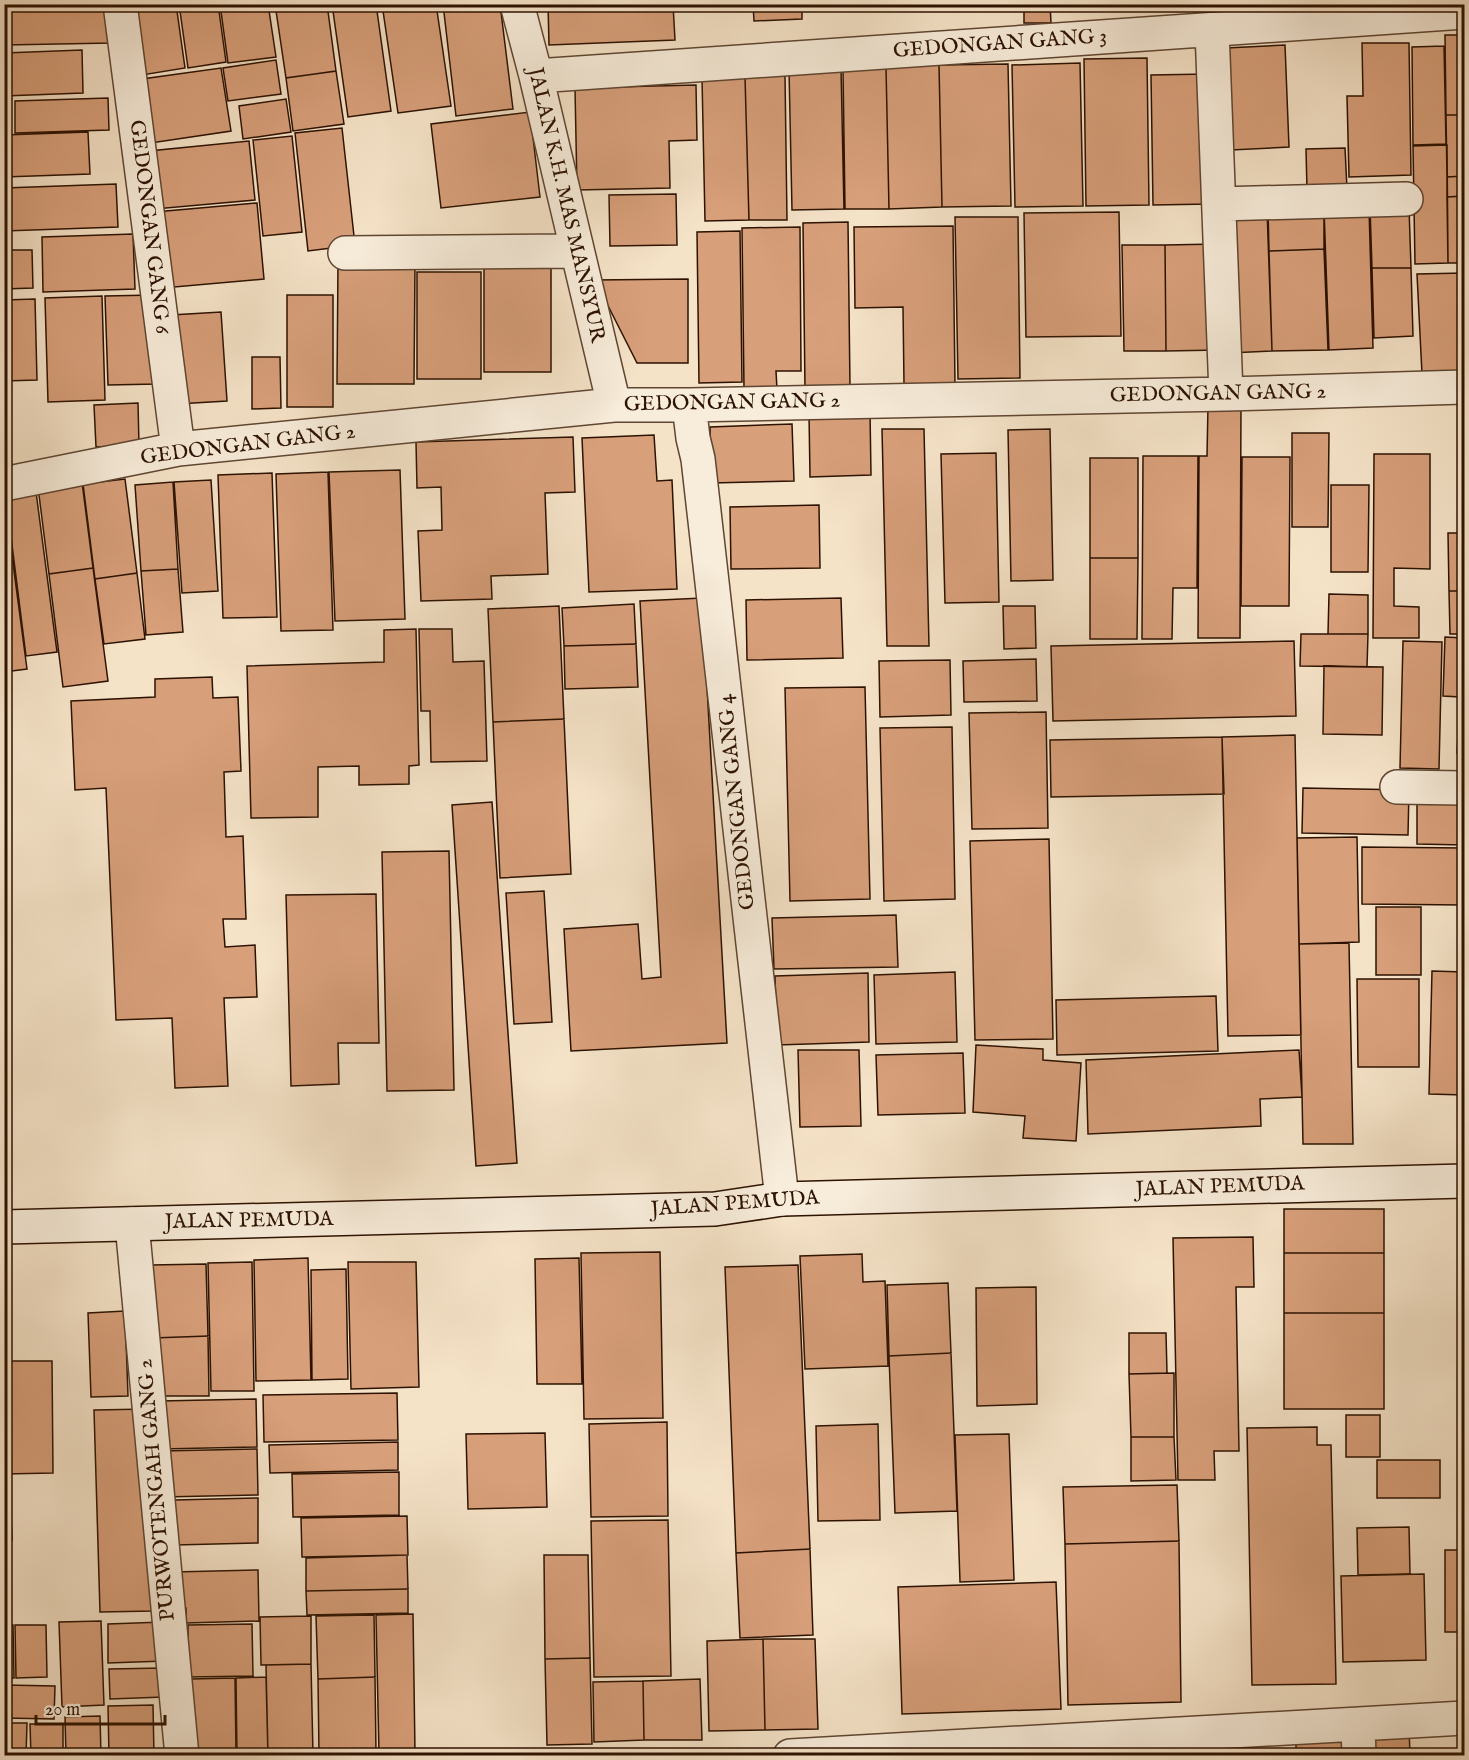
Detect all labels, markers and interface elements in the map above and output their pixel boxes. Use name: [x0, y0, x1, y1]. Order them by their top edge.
street label: GEDONGAN GANG 3: [892, 23, 1108, 65]
street label: JALAN K.H. MAS MANSYUR: [521, 63, 611, 346]
street label: GEDONGAN GANG 6: [122, 118, 176, 337]
street label: GEDONGAN GANG 2: [1110, 379, 1327, 409]
street label: GEDONGAN GANG 2: [624, 388, 841, 418]
street label: GEDONGAN GANG 2: [139, 418, 357, 472]
street label: GEDONGAN GANG 4: [712, 692, 762, 911]
street label: JALAN PEMUDA: [1133, 1171, 1306, 1204]
street label: JALAN PEMUDA: [648, 1185, 821, 1223]
street label: JALAN PEMUDA: [162, 1206, 334, 1236]
street label: PURWOTENGAH GANG 2: [132, 1358, 182, 1622]
scale bar: [36, 1688, 165, 1726]
text: 20 m: [45, 1699, 80, 1722]

